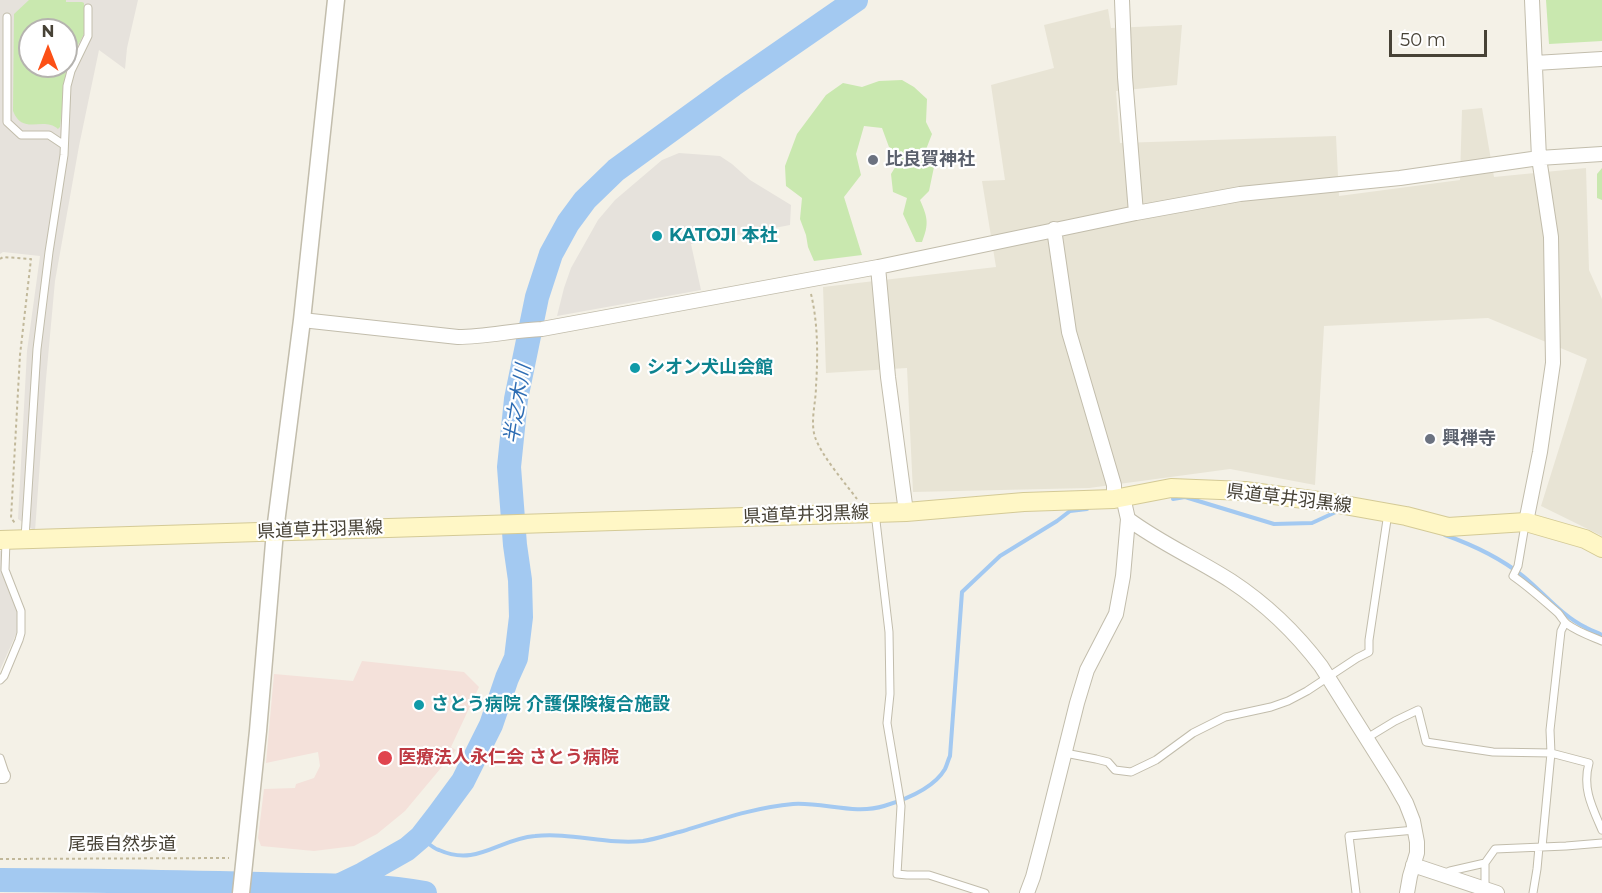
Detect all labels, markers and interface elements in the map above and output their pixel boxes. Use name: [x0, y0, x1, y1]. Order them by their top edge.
north arrow: [18, 18, 78, 78]
scale bar: [1392, 18, 1490, 56]
text: N: [42, 22, 54, 41]
text: 50 m: [1400, 29, 1446, 51]
place label: 比良賀神社: [885, 149, 975, 171]
marker: 比良賀神社: [866, 153, 880, 167]
place label: KATOJI 本社: [669, 225, 778, 247]
marker: KATOJI 本社: [650, 229, 664, 243]
place label: シオン犬山会館: [647, 357, 773, 379]
marker: シオン犬山会館: [628, 361, 642, 375]
water label: 半之木川: [500, 363, 536, 445]
place label: 興禅寺: [1442, 428, 1496, 450]
marker: 興禅寺: [1423, 432, 1437, 446]
street label: 県道草井羽黒線: [1225, 481, 1353, 517]
street label: 県道草井羽黒線: [743, 502, 869, 528]
street label: 県道草井羽黒線: [257, 517, 383, 543]
place label: さとう病院 介護保険複合施設: [431, 694, 670, 716]
marker: さとう病院 介護保険複合施設: [412, 698, 426, 712]
place label: 医療法人永仁会 さとう病院: [398, 747, 619, 769]
marker: 医療法人永仁会 さとう病院: [376, 749, 394, 767]
street label: 尾張自然歩道: [68, 834, 176, 856]

